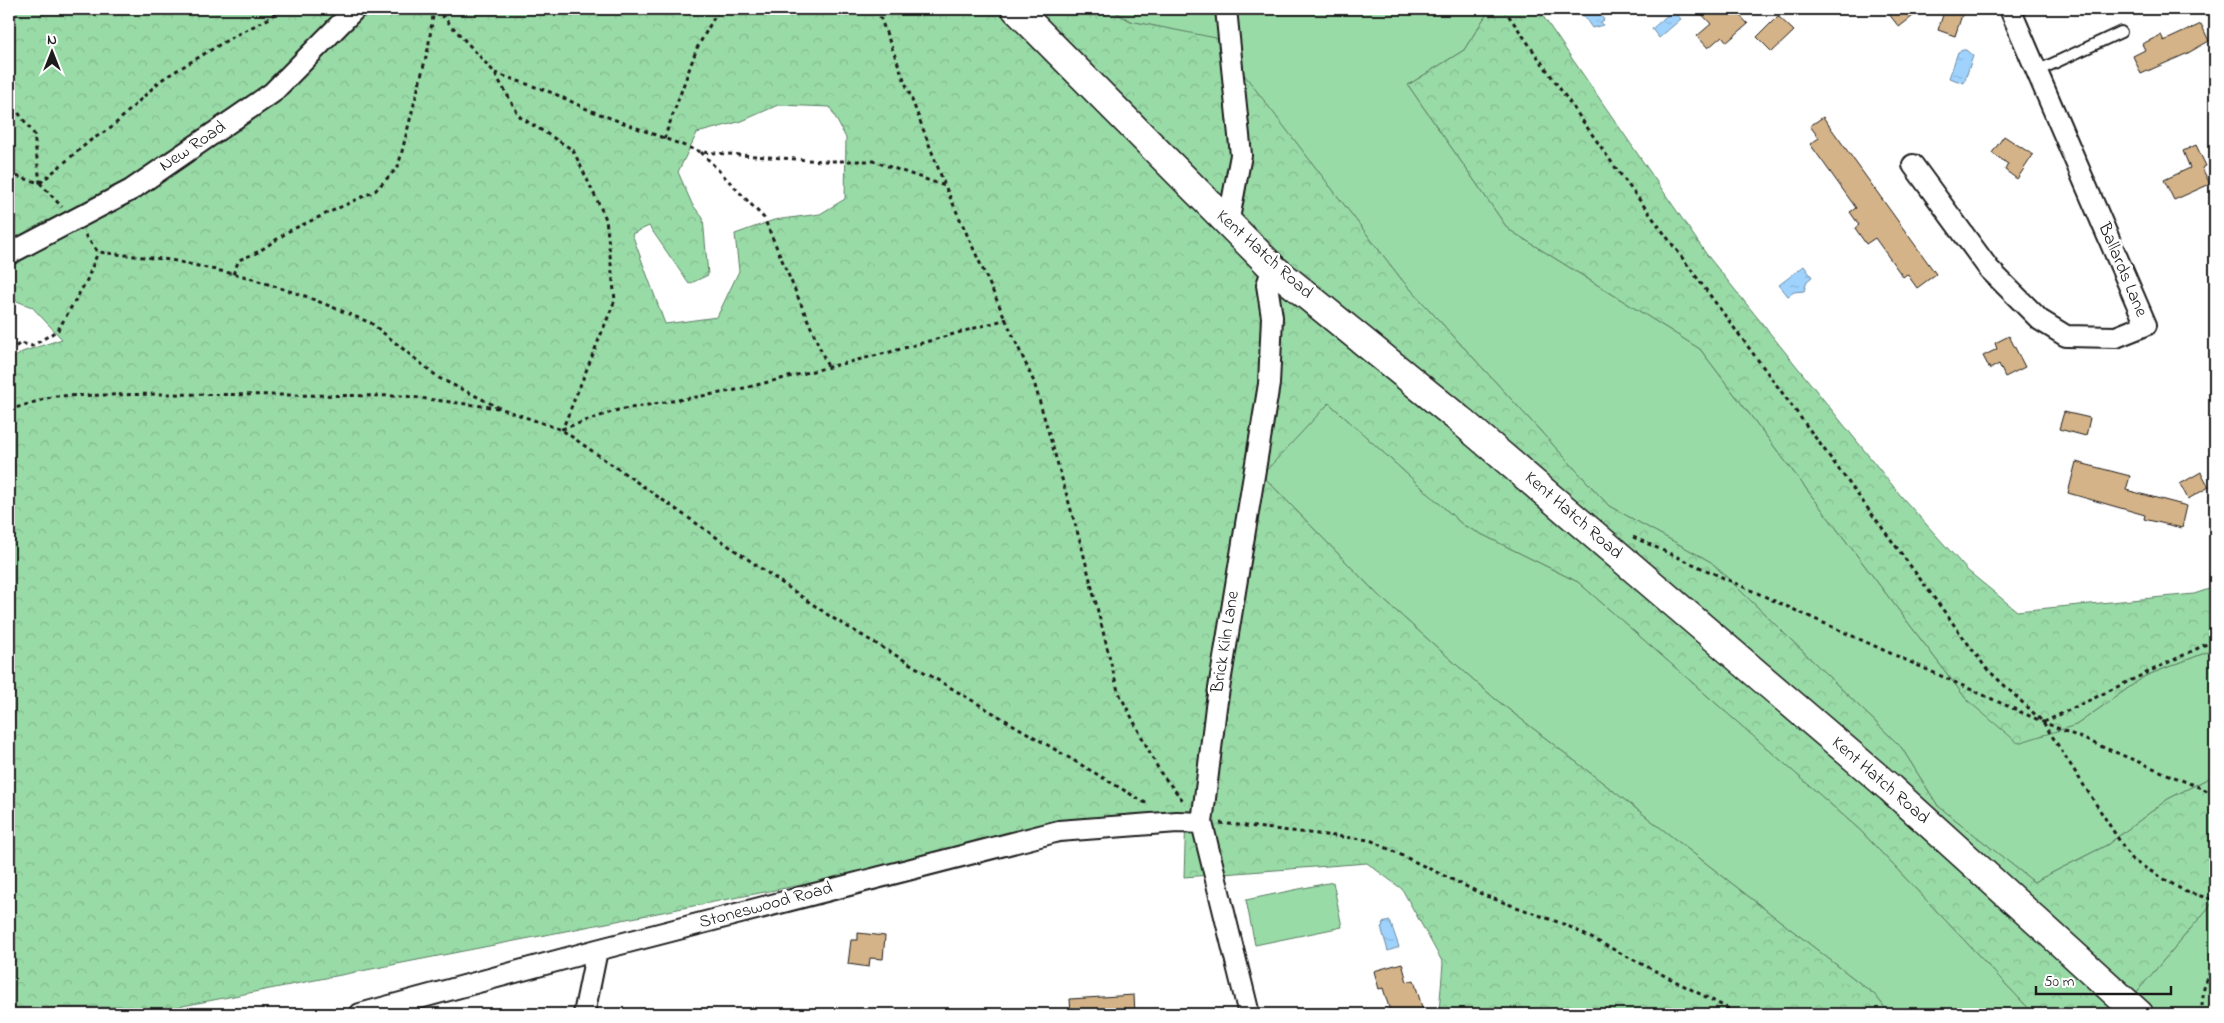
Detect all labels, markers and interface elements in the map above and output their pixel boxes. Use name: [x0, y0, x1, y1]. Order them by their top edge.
north arrow: [28, 28, 78, 78]
text: N: [47, 30, 57, 51]
street label: New Road: [154, 115, 232, 179]
street label: Kent Hatch Road: [1210, 204, 1318, 306]
street label: Ballards Lane: [2090, 218, 2154, 322]
street label: Kent Hatch Road: [1518, 466, 1628, 566]
street label: Brick Kiln Lane: [1205, 588, 1247, 696]
street label: Kent Hatch Road: [1825, 731, 1935, 831]
street label: Stoneswood Road: [696, 876, 836, 936]
scale bar: [2036, 963, 2172, 995]
text: 50 m: [2044, 971, 2075, 993]

